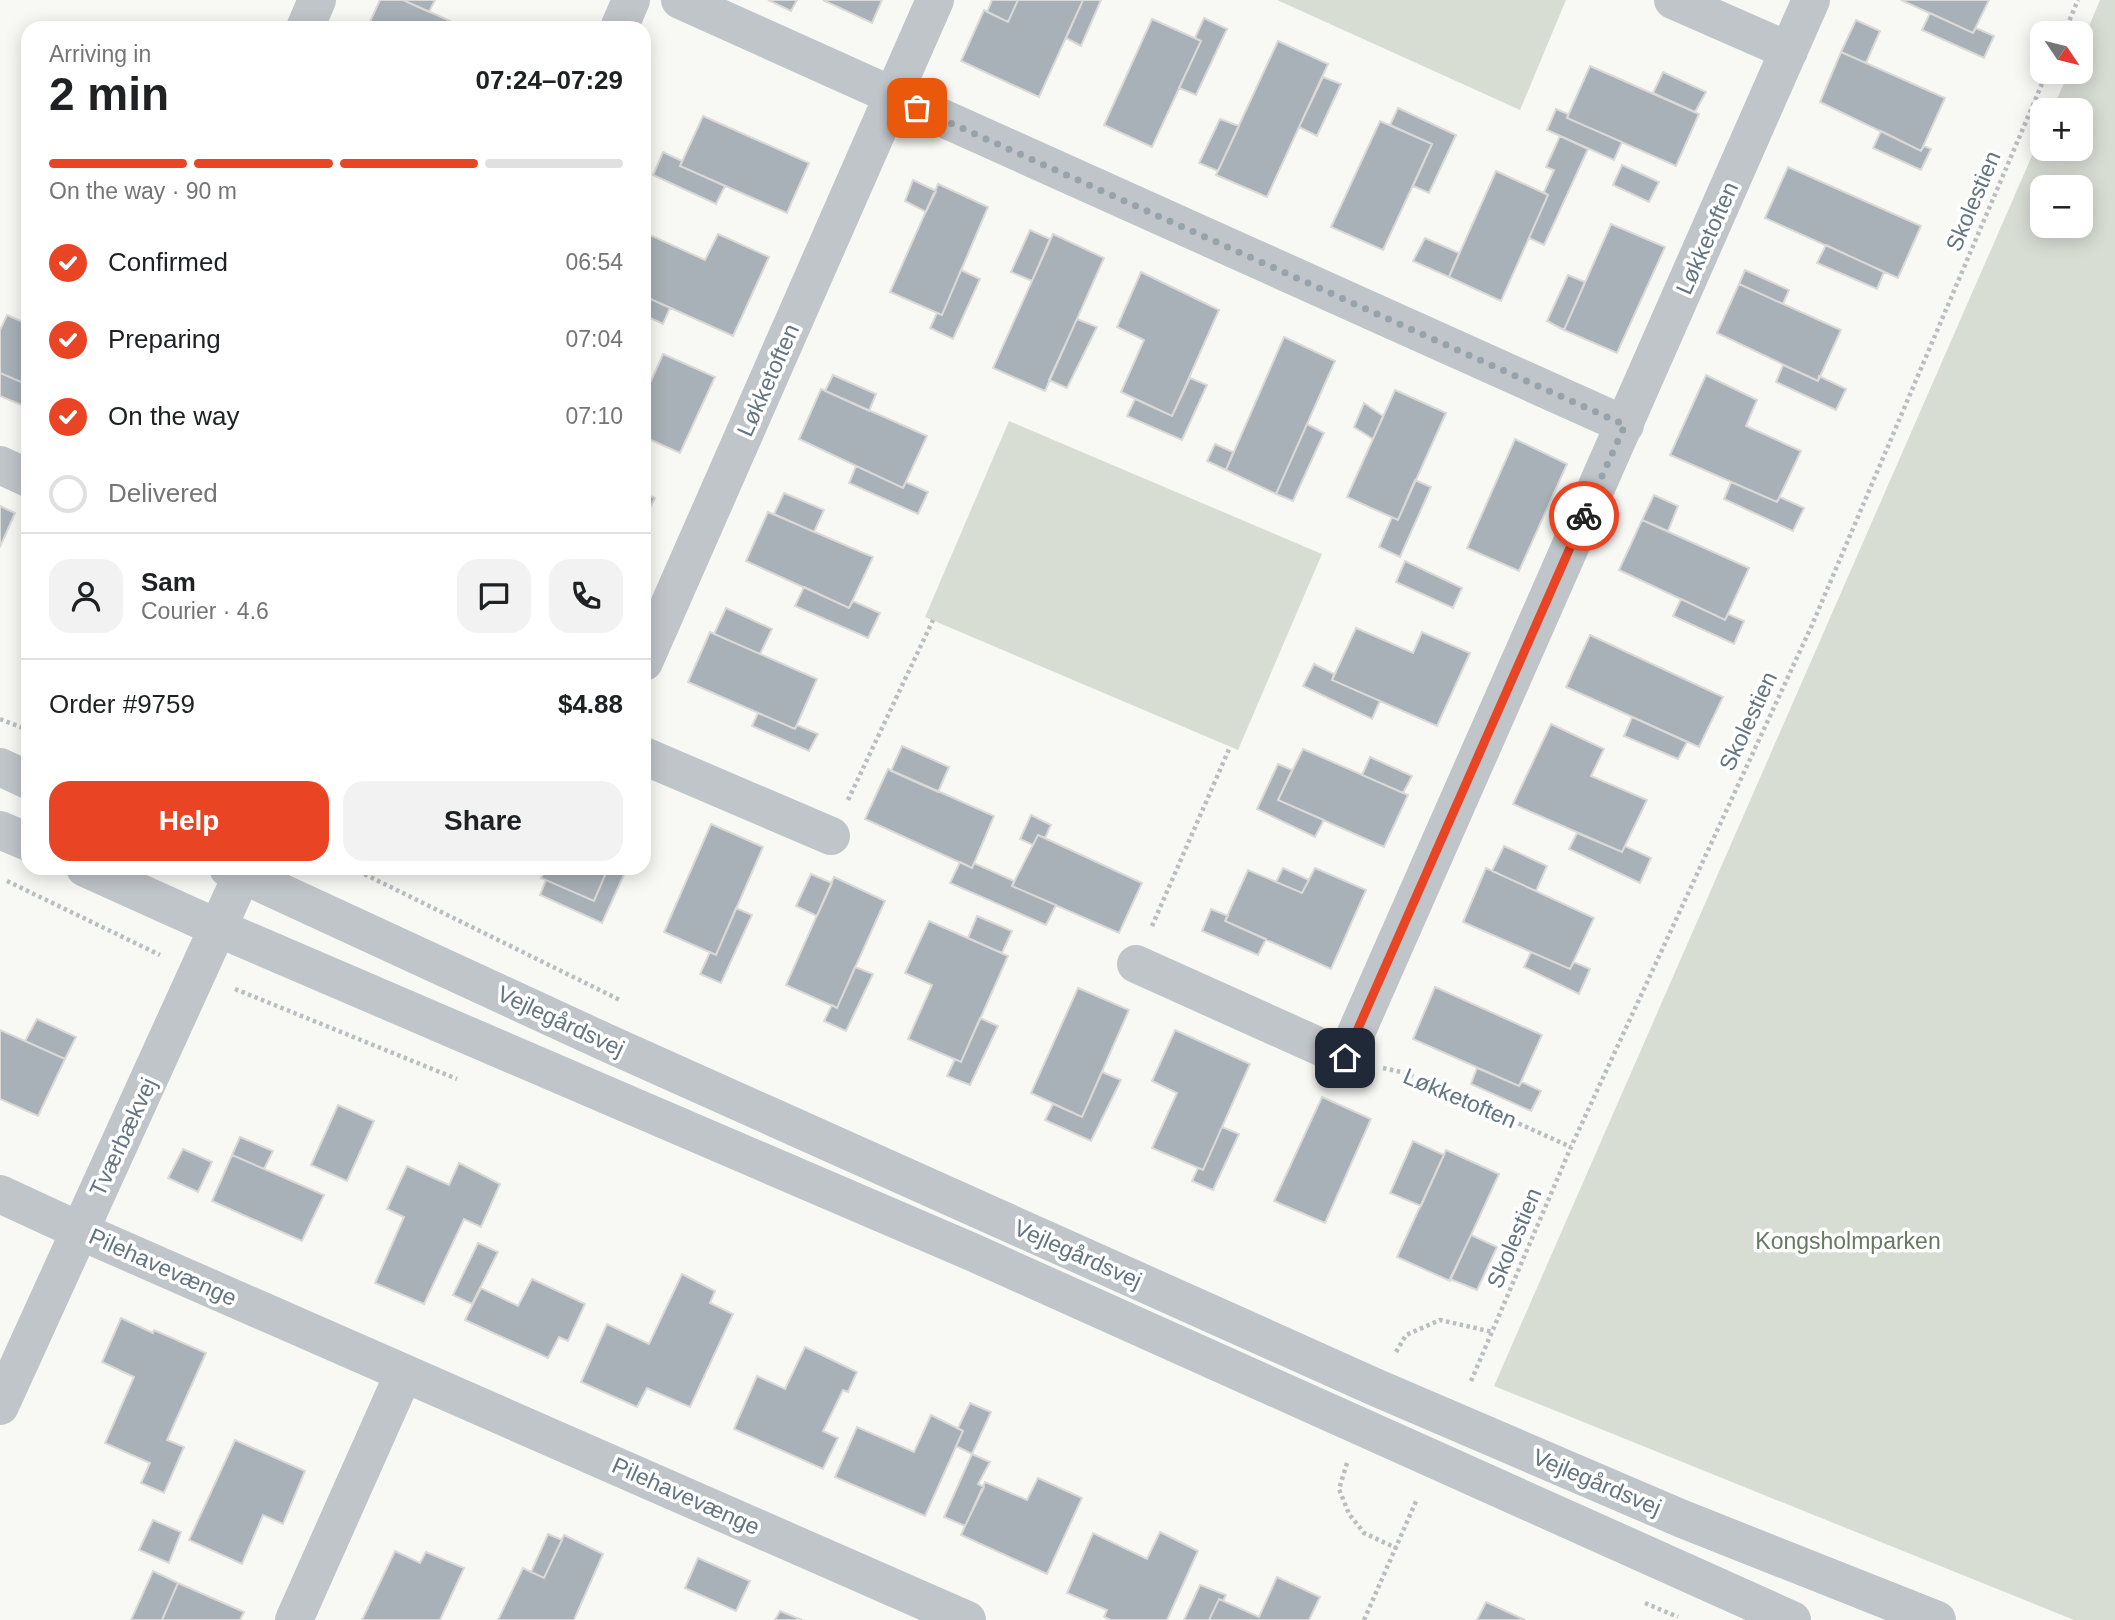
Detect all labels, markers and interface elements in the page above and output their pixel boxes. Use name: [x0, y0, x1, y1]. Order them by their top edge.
north arrow: [2030, 21, 2093, 84]
map controls: [2030, 21, 2093, 238]
text: Arriving in: [49, 41, 151, 67]
text: 07:24–07:29: [476, 65, 623, 95]
text: 2 min: [49, 68, 169, 120]
pin: [887, 78, 947, 138]
icon: bag: [898, 89, 936, 127]
button: +: [2030, 98, 2093, 161]
street label: Skolestien: [1940, 147, 2006, 255]
button: −: [2030, 175, 2093, 238]
text: On the way · 90 m: [49, 178, 237, 204]
street label: Løkketoften: [1671, 178, 1743, 298]
icon: check: [49, 244, 87, 282]
text: Confirmed: [108, 247, 228, 277]
text: 06:54: [565, 249, 623, 275]
street label: Løkketoften: [732, 320, 804, 440]
icon: check: [49, 321, 87, 359]
text: Preparing: [108, 324, 221, 354]
text: 07:04: [565, 326, 623, 352]
icon: check: [49, 398, 87, 436]
text: On the way: [108, 401, 240, 431]
text: 07:10: [565, 403, 623, 429]
text: Delivered: [108, 478, 218, 508]
courier: [1549, 481, 1619, 551]
icon: bike: [1565, 497, 1603, 535]
button: person: [49, 559, 123, 633]
button: chat: [457, 559, 531, 633]
button: phone: [549, 559, 623, 633]
text: Sam: [141, 567, 196, 597]
text: Courier · 4.6: [141, 598, 269, 624]
street label: Skolestien: [1714, 667, 1782, 775]
text: Order #9759: [49, 689, 195, 719]
text: $4.88: [558, 689, 623, 719]
button: Help: [49, 781, 329, 861]
button: Share: [343, 781, 623, 861]
street label: Vejlegårdsvej: [494, 980, 628, 1062]
pin: [1315, 1028, 1375, 1088]
icon: home: [1326, 1039, 1364, 1077]
street label: Løkketoften: [1400, 1063, 1520, 1133]
street label: Tværbækvej: [84, 1074, 162, 1200]
street label: Skolestien: [1481, 1184, 1547, 1292]
street label: Vejlegårdsvej: [1010, 1214, 1146, 1294]
street label: Pilehavevænge: [85, 1223, 241, 1311]
park label: Kongsholmparken: [1755, 1228, 1941, 1254]
street label: Vejlegårdsvej: [1529, 1443, 1665, 1521]
street label: Pilehavevænge: [608, 1452, 764, 1540]

